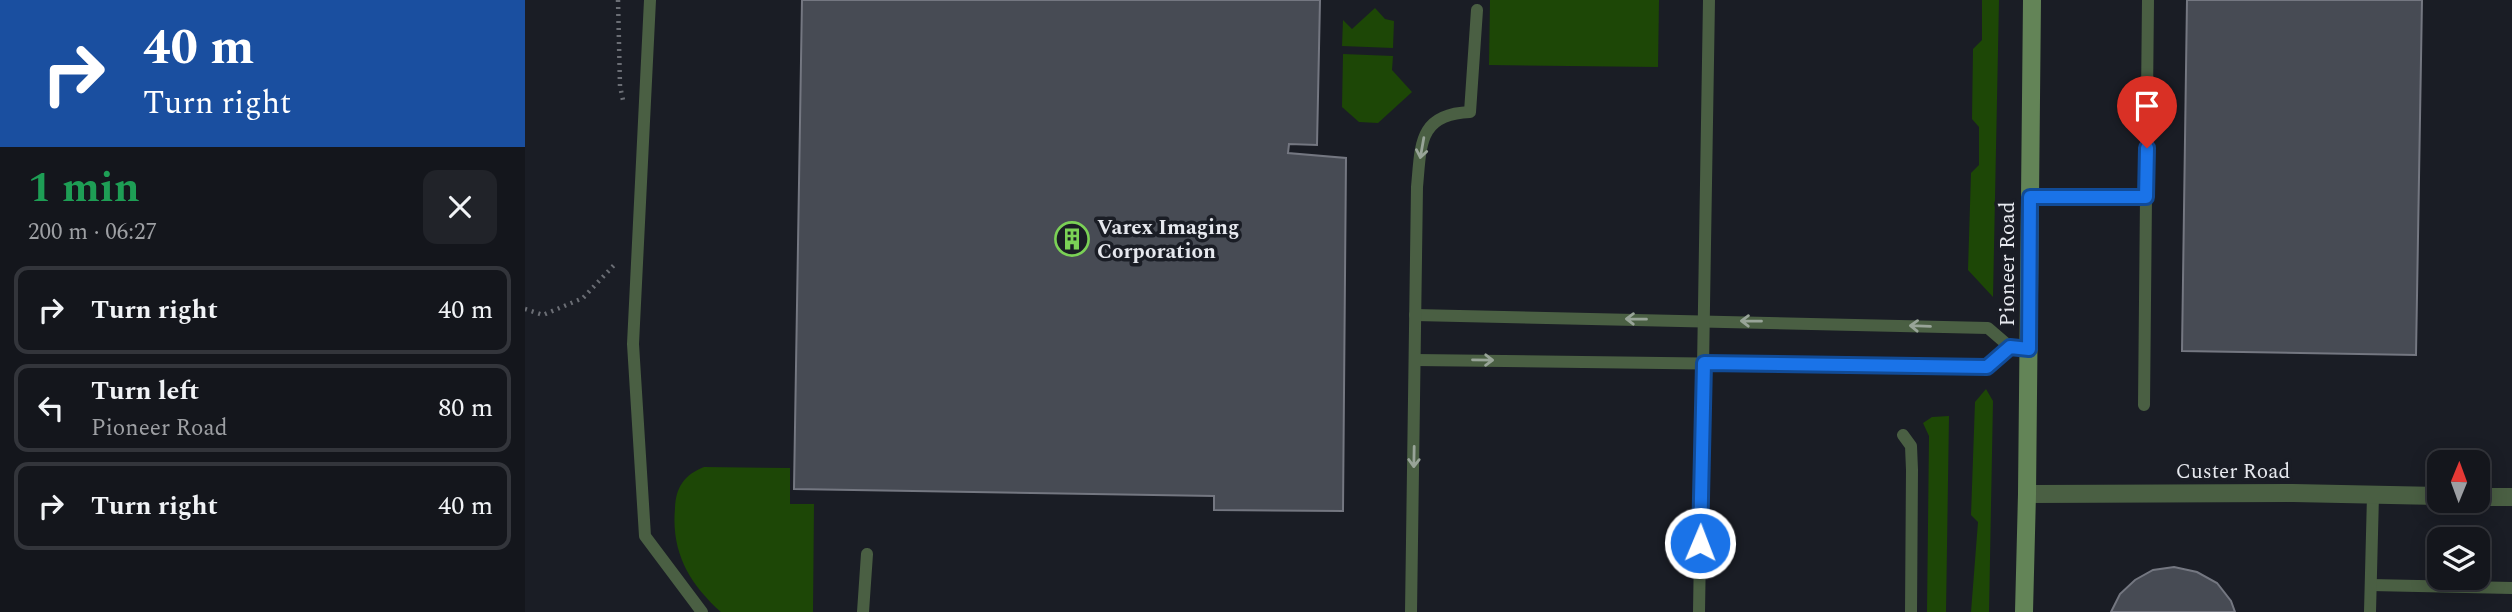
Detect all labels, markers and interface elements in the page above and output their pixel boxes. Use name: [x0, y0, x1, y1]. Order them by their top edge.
text: 40 m: [143, 11, 254, 86]
icon: right: [28, 28, 119, 119]
pin: [2117, 76, 2177, 148]
text: Turn right: [143, 79, 291, 128]
icon: arrive: [2128, 87, 2166, 125]
one-way arrow: [1415, 136, 1428, 159]
text: 1 min: [28, 157, 140, 220]
button: close: [423, 170, 497, 244]
street label: Pioneer Road: [1992, 202, 2024, 326]
place label: Varex Imaging Corporation: [1097, 212, 1239, 268]
text: 200 m · 06:27: [28, 215, 157, 250]
building icon: Varex Imaging Corporation: [1053, 220, 1091, 258]
text: Turn right: [91, 290, 218, 330]
text: 40 m: [438, 290, 493, 330]
icon: right: [32, 291, 70, 329]
one-way arrow: [1625, 312, 1648, 326]
one-way arrow: [1740, 314, 1763, 328]
one-way arrow: [1909, 319, 1932, 332]
one-way arrow: [1472, 353, 1495, 367]
text: Turn left: [91, 371, 199, 411]
text: 80 m: [438, 388, 493, 428]
icon: left: [32, 389, 70, 427]
text: Pioneer Road: [91, 411, 228, 446]
one-way arrow: [1407, 445, 1421, 468]
north arrow: [2427, 450, 2490, 513]
map controls: [2427, 450, 2490, 590]
street label: Custer Road: [2176, 456, 2290, 488]
text: Turn right: [91, 486, 218, 526]
text: 40 m: [438, 486, 493, 526]
icon: right: [32, 487, 70, 525]
position arrow: [1663, 506, 1737, 580]
button: layers: [2427, 527, 2490, 590]

